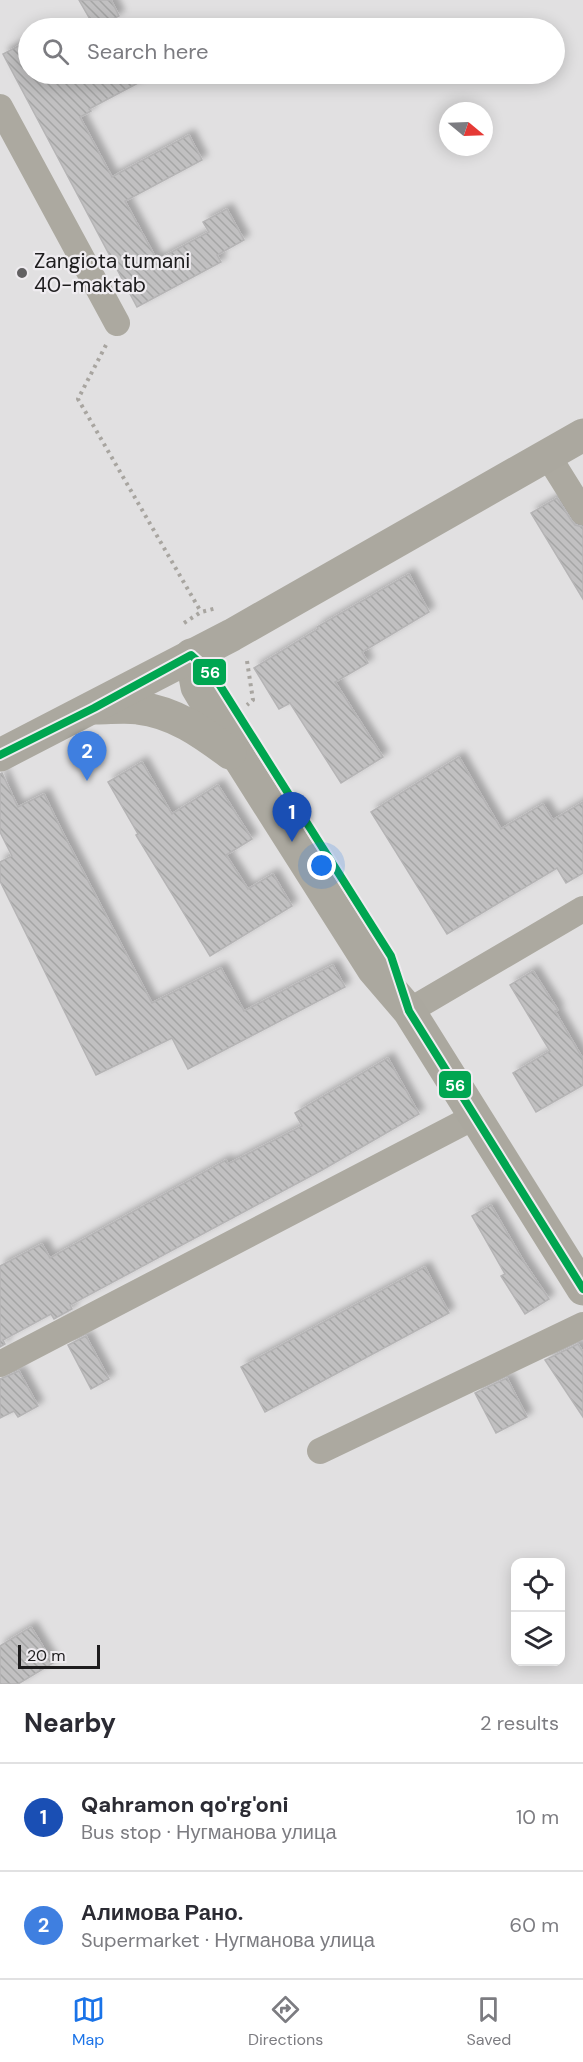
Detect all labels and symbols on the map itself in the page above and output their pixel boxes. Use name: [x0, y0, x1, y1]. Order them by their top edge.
north arrow: [439, 102, 493, 156]
place label: Zangiota tumani 40-maktab: [34, 247, 190, 299]
marker: Zangiota tumani 40-maktab: [15, 266, 29, 280]
line badge: 56: [192, 658, 227, 686]
text: 56: [200, 662, 220, 683]
pin: 2: [68, 732, 106, 781]
pin: 1: [272, 792, 312, 842]
your location: [307, 851, 336, 880]
line badge: 56: [438, 1070, 472, 1099]
text: 56: [445, 1075, 465, 1096]
scale bar: [18, 1642, 100, 1670]

